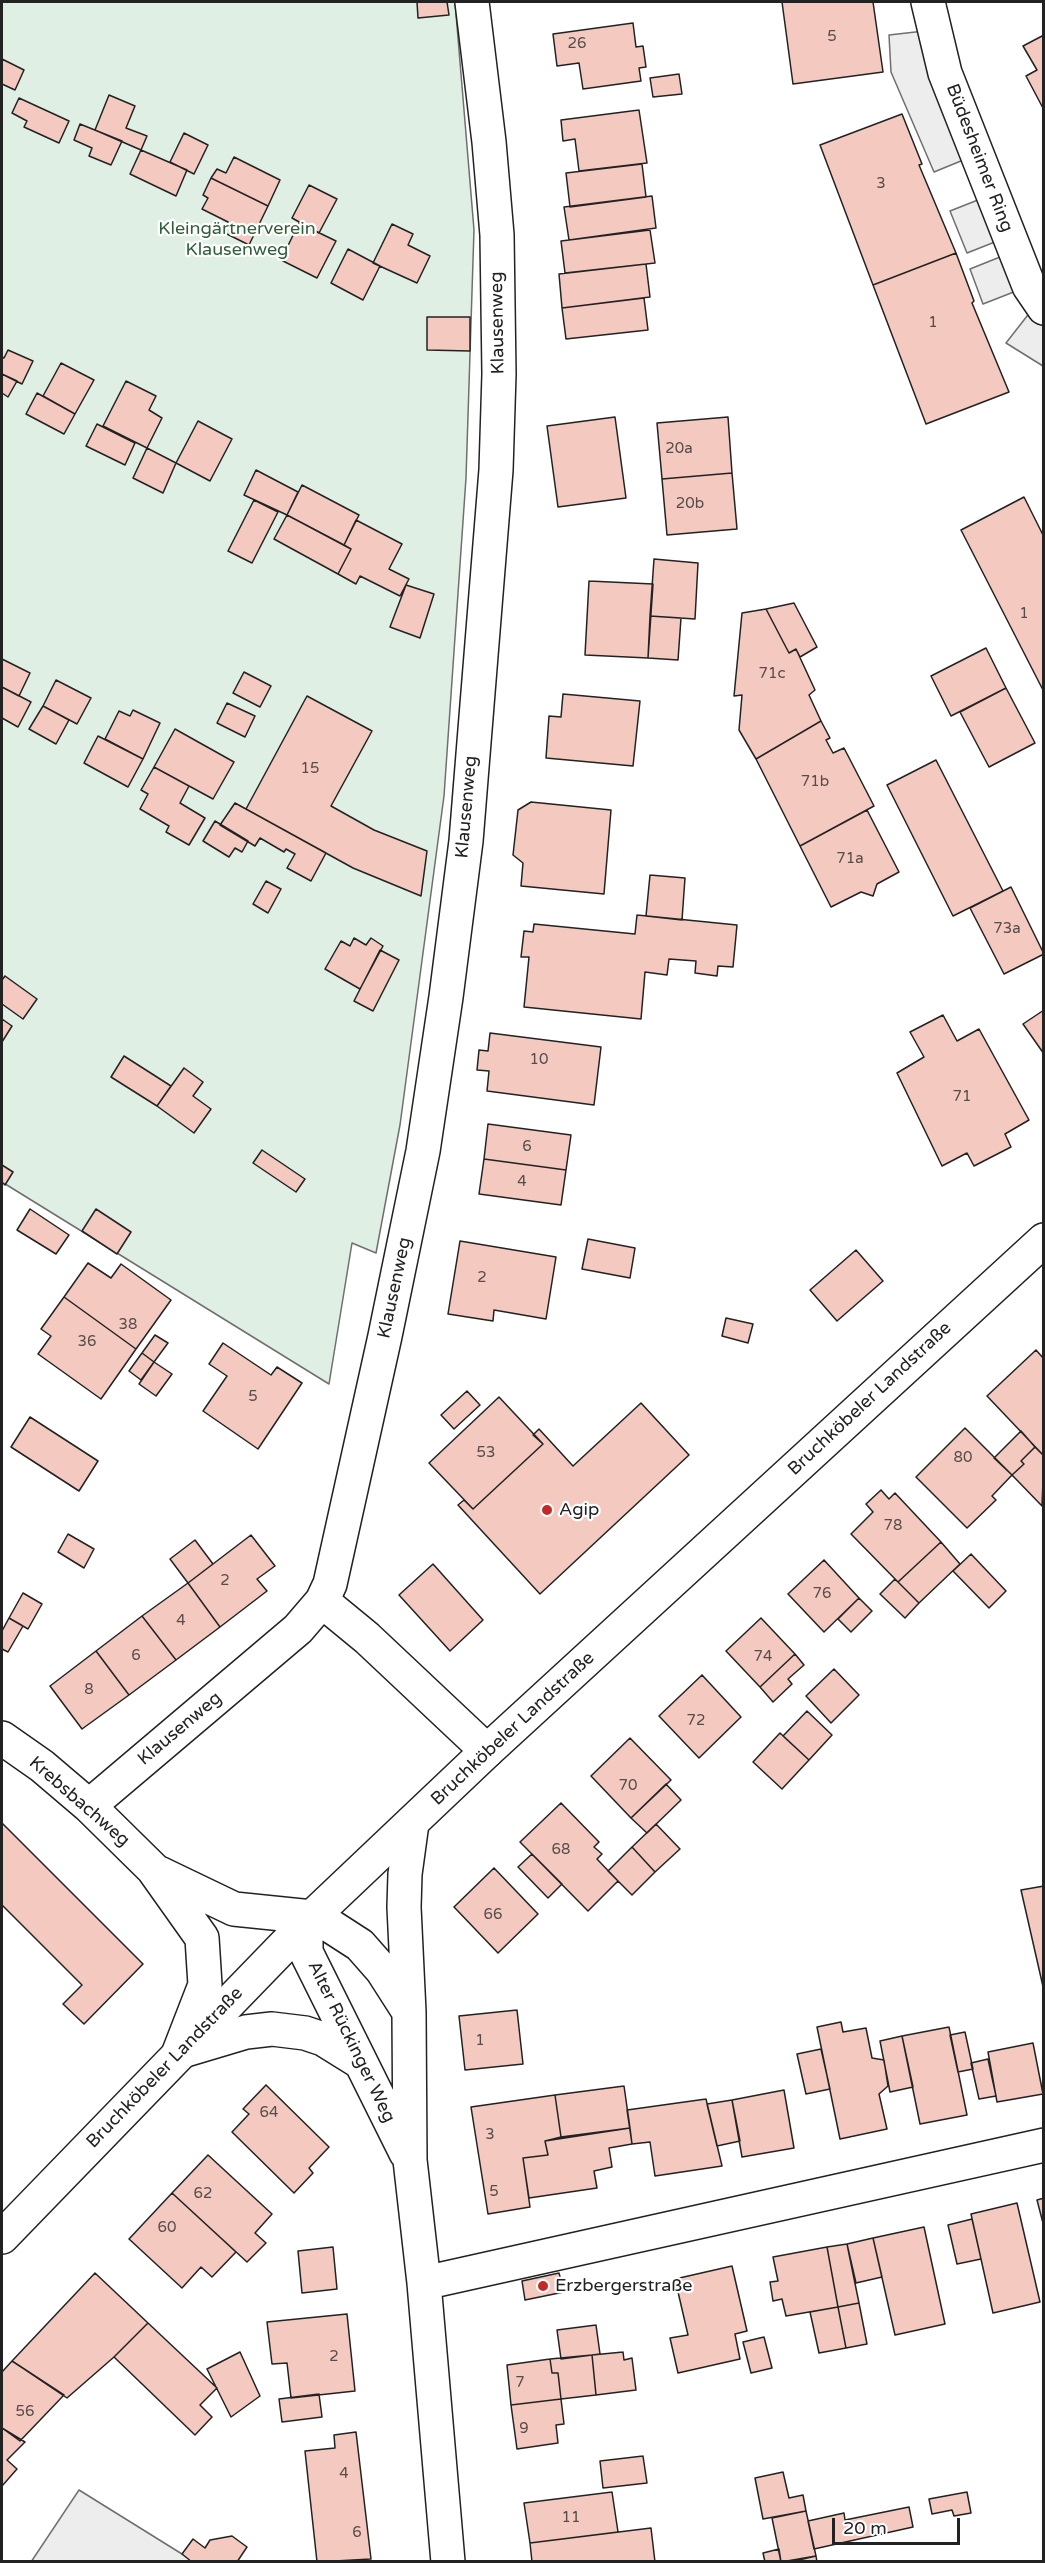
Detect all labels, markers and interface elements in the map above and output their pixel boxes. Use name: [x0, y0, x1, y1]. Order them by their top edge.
house number: 5: [827, 28, 837, 46]
house number: 26: [568, 35, 586, 53]
street label: Büdesheimer Ring: [941, 81, 1017, 235]
house number: 3: [876, 175, 886, 193]
park label: Kleingärtnerverein Klausenweg: [158, 218, 316, 260]
street label: Klausenweg: [486, 271, 510, 375]
house number: 1: [928, 314, 938, 332]
house number: 20a: [665, 440, 693, 458]
house number: 20b: [676, 495, 704, 513]
house number: 1: [1019, 605, 1029, 623]
house number: 71c: [759, 665, 785, 683]
street label: Klausenweg: [452, 755, 482, 859]
house number: 15: [301, 760, 319, 778]
house number: 71b: [801, 773, 829, 791]
house number: 71a: [836, 850, 864, 868]
house number: 73a: [993, 920, 1021, 938]
house number: 10: [530, 1051, 548, 1069]
house number: 71: [953, 1088, 971, 1106]
house number: 6: [522, 1138, 532, 1156]
house number: 4: [517, 1173, 527, 1191]
street label: Klausenweg: [374, 1235, 416, 1341]
house number: 2: [477, 1269, 487, 1287]
house number: 38: [119, 1316, 137, 1334]
street label: Bruchköbeler Landstraße: [784, 1318, 956, 1480]
house number: 36: [78, 1333, 96, 1351]
house number: 5: [248, 1388, 258, 1406]
house number: 53: [477, 1444, 495, 1462]
house number: 80: [954, 1449, 972, 1467]
place label: Agip: [559, 1499, 599, 1521]
marker: Agip: [540, 1503, 554, 1517]
house number: 78: [884, 1517, 902, 1535]
house number: 2: [220, 1572, 230, 1590]
house number: 76: [813, 1585, 831, 1603]
house number: 4: [176, 1612, 186, 1630]
house number: 6: [131, 1647, 141, 1665]
street label: Bruchköbeler Landstraße: [427, 1648, 599, 1810]
house number: 74: [754, 1648, 772, 1666]
house number: 8: [84, 1681, 94, 1699]
street label: Klausenweg: [134, 1688, 226, 1770]
house number: 72: [687, 1712, 705, 1730]
street label: Krebsbachweg: [24, 1752, 134, 1852]
house number: 70: [619, 1777, 637, 1795]
house number: 68: [552, 1841, 570, 1859]
house number: 66: [484, 1906, 502, 1924]
street label: Alter Rückinger Weg: [302, 1958, 400, 2126]
street label: Bruchköbeler Landstraße: [82, 1983, 248, 2153]
house number: 1: [475, 2032, 485, 2050]
house number: 64: [260, 2104, 278, 2122]
house number: 3: [485, 2126, 495, 2144]
house number: 5: [489, 2183, 499, 2201]
house number: 62: [194, 2185, 212, 2203]
house number: 60: [158, 2219, 176, 2237]
place label: Erzbergerstraße: [555, 2275, 692, 2297]
marker: Erzbergerstraße: [536, 2279, 550, 2293]
house number: 2: [329, 2348, 339, 2366]
house number: 7: [515, 2374, 525, 2392]
house number: 56: [16, 2403, 34, 2421]
house number: 9: [519, 2420, 529, 2438]
house number: 4: [339, 2465, 349, 2483]
scale bar: [835, 2506, 962, 2544]
house number: 11: [562, 2509, 580, 2527]
text: 20 m: [843, 2517, 887, 2539]
house number: 6: [352, 2524, 362, 2542]

